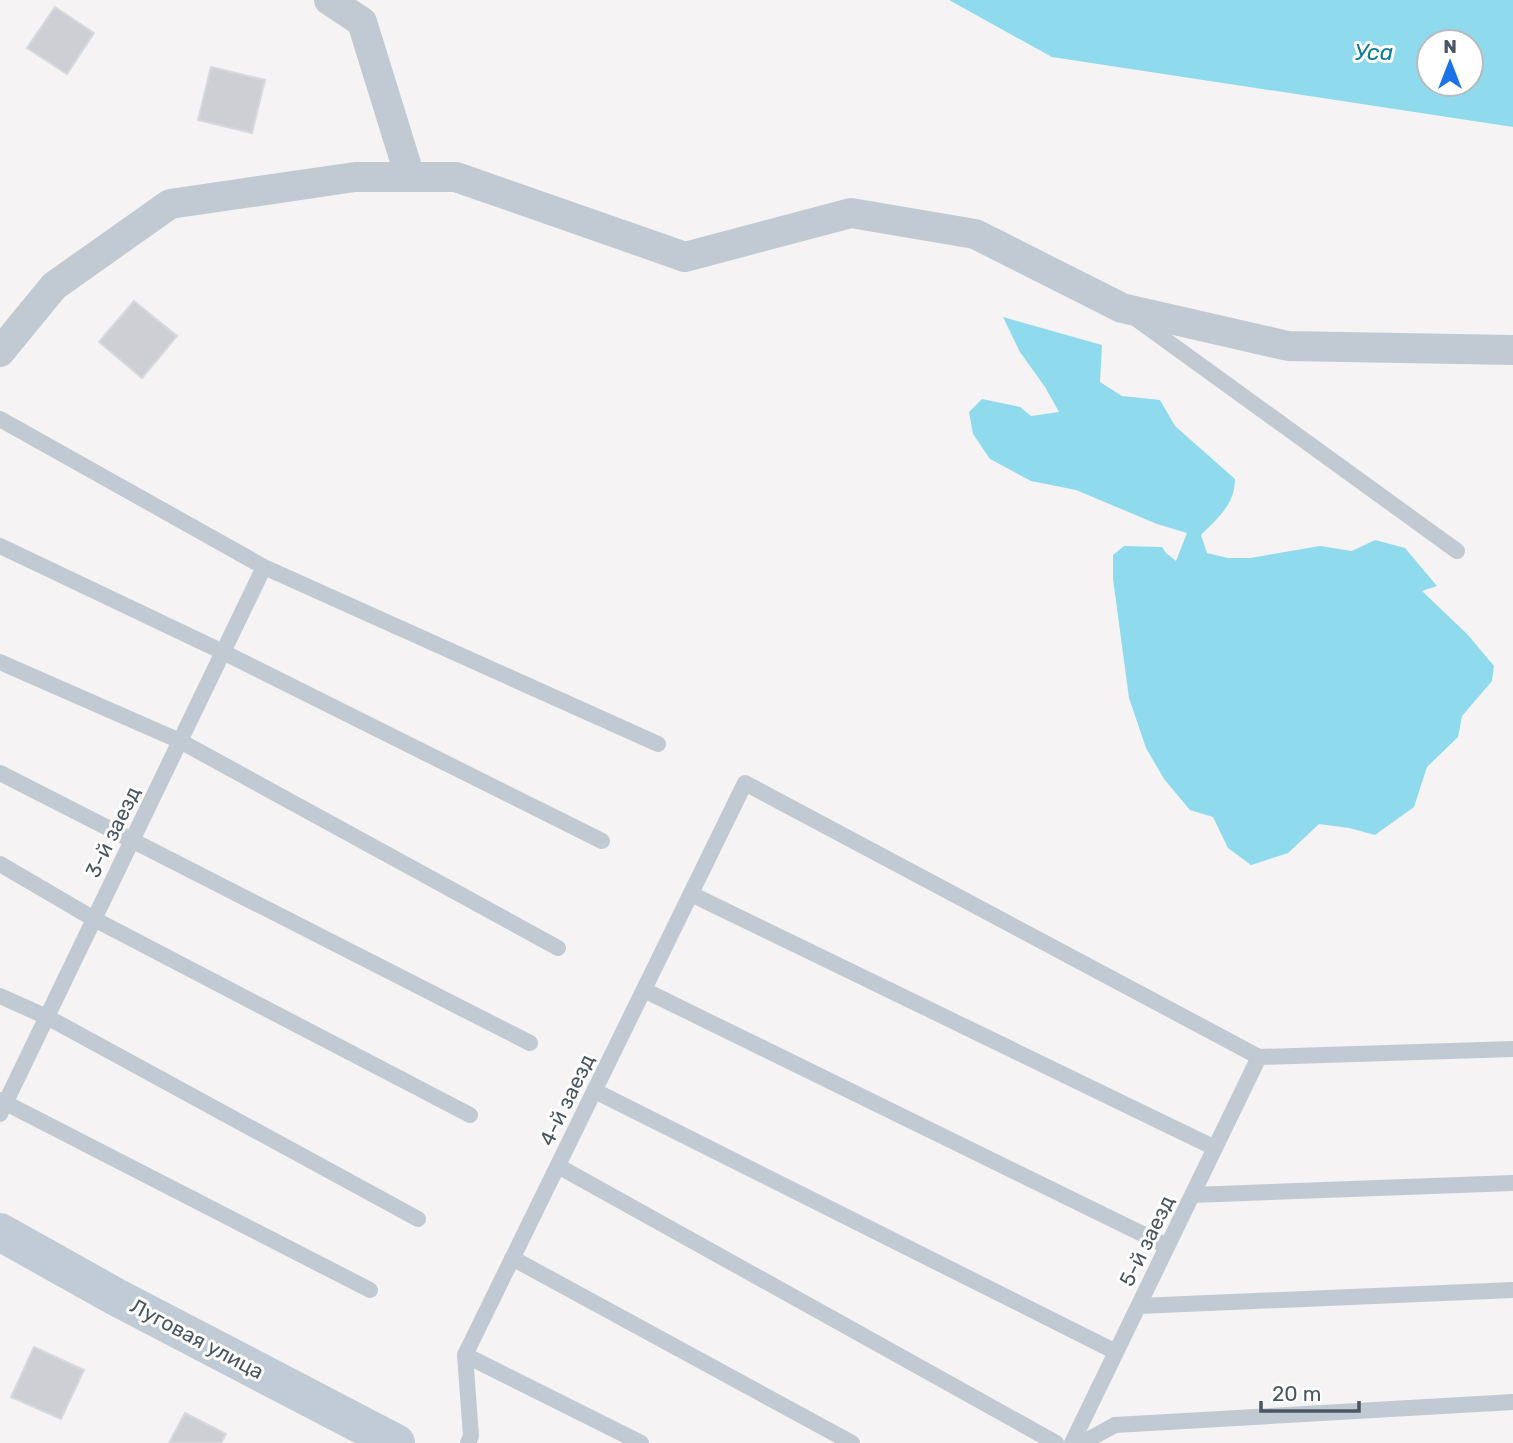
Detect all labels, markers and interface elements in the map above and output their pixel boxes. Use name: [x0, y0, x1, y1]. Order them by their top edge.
north arrow: [1415, 28, 1485, 98]
text: N: [1443, 35, 1457, 58]
water label: Уса: [1355, 38, 1393, 66]
street label: 3-й заезд: [80, 782, 145, 881]
street label: 4-й заезд: [534, 1050, 599, 1150]
street label: 5-й заезд: [1114, 1191, 1179, 1290]
street label: Луговая улица: [126, 1293, 268, 1384]
scale bar: [1261, 1370, 1359, 1414]
text: 20 m: [1272, 1381, 1321, 1406]

